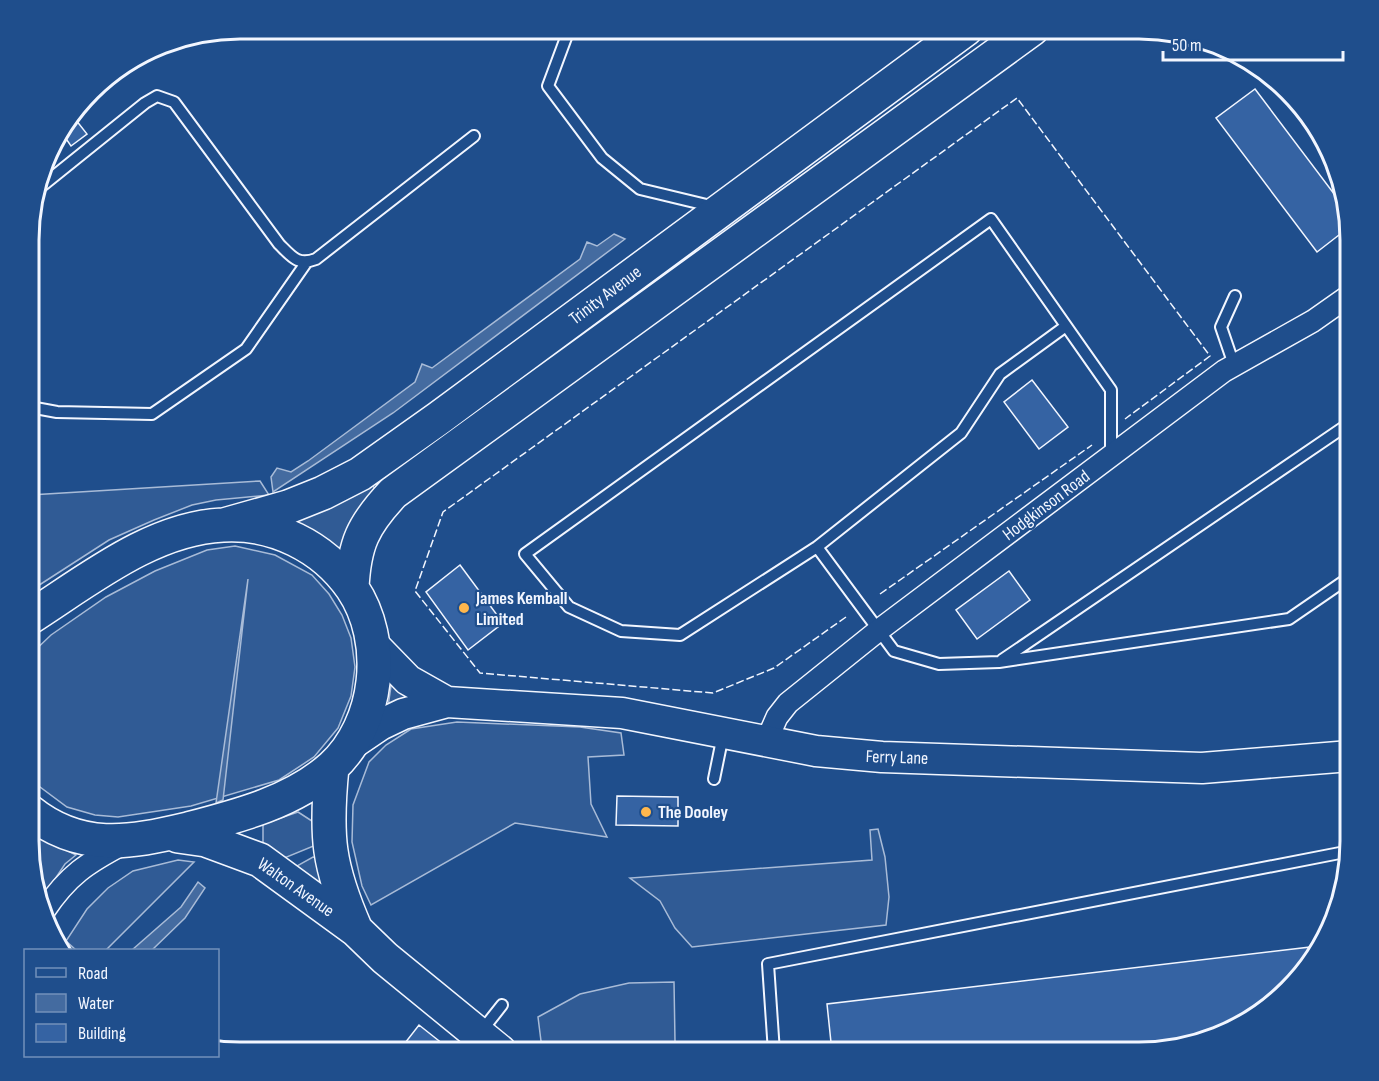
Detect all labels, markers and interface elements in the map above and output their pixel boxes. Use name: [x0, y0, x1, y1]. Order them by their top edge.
scale bar: [1163, 24, 1343, 62]
text: 50 m: [1172, 35, 1202, 56]
street label: Trinity Avenue: [565, 261, 646, 329]
street label: Hodgkinson Road: [999, 466, 1094, 545]
place label: James Kemball Limited: [475, 588, 567, 630]
marker: James Kemball Limited: [457, 601, 471, 615]
street label: Ferry Lane: [865, 746, 929, 769]
place label: The Dooley: [658, 802, 728, 823]
marker: The Dooley: [639, 805, 653, 819]
street label: Walton Avenue: [253, 853, 338, 922]
legend: [24, 949, 219, 1057]
text: Road: [78, 963, 108, 984]
text: Water: [78, 993, 114, 1014]
text: Building: [78, 1023, 126, 1044]

